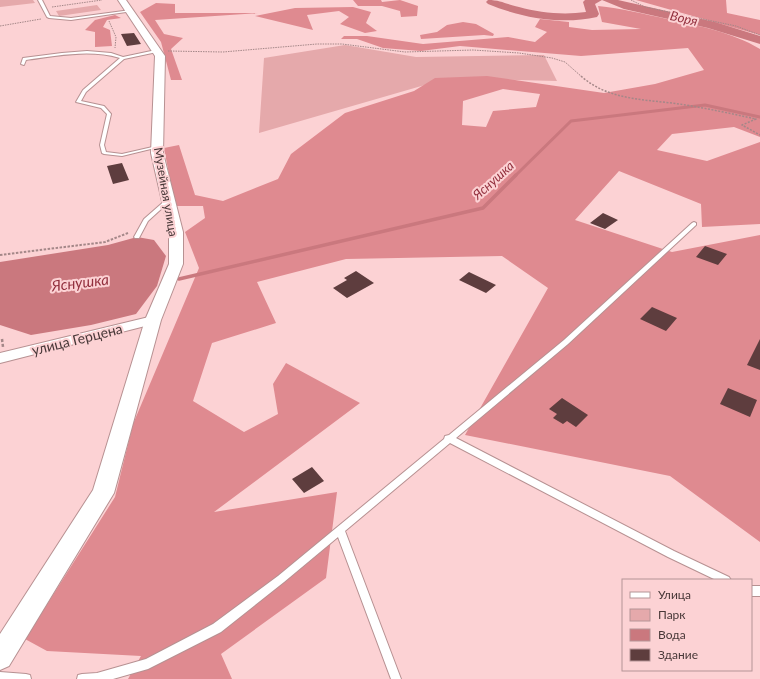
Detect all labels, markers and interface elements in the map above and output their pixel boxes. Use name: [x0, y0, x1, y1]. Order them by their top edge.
water label: Воря: [669, 7, 699, 29]
street label: Музейная улица: [151, 146, 181, 238]
water label: Яснушка: [468, 157, 517, 203]
water label: Яснушка: [49, 270, 110, 295]
street label: улица Герцена: [30, 320, 124, 358]
legend: [622, 579, 752, 671]
text: Улица: [658, 587, 691, 602]
text: Парк: [658, 607, 686, 622]
text: Вода: [658, 627, 686, 642]
text: Здание: [658, 647, 698, 662]

